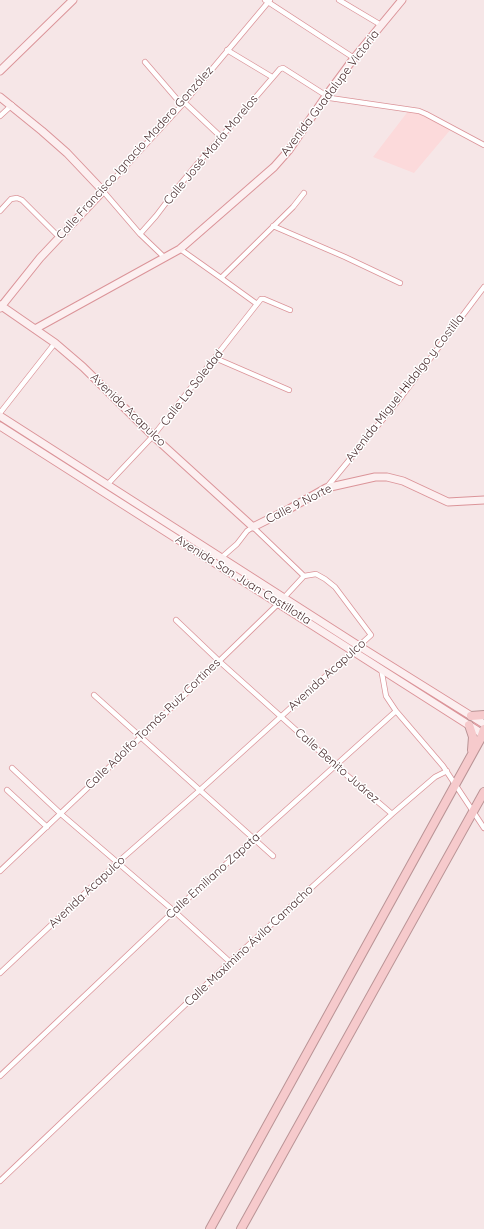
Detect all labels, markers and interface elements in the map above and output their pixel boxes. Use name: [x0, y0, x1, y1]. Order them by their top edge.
street label: Avenida Guadalupe Victoria: [278, 27, 382, 159]
street label: Calle Francisco Ignacio Madero González: [53, 63, 217, 243]
street label: Calle José María Morelos: [161, 92, 261, 208]
street label: Avenida Miguel Hidalgo y Costilla: [343, 311, 467, 465]
street label: Calle La Soledad: [158, 347, 226, 429]
street label: Avenida Acapulco: [87, 370, 169, 450]
street label: Calle 9 Norte: [264, 481, 334, 527]
street label: Avenida San Juan Castillotla: [172, 532, 314, 628]
street label: Avenida Acapulco: [285, 636, 369, 714]
street label: Calle Adolfo Tomás Ruiz Cortines: [82, 656, 224, 792]
street label: Calle Benito Juárez: [292, 725, 382, 807]
street label: Calle Emiliano Zapata: [163, 830, 263, 922]
street label: Avenida Acapulco: [46, 853, 128, 931]
street label: Calle Maximino Ávila Camacho: [182, 883, 316, 1009]

